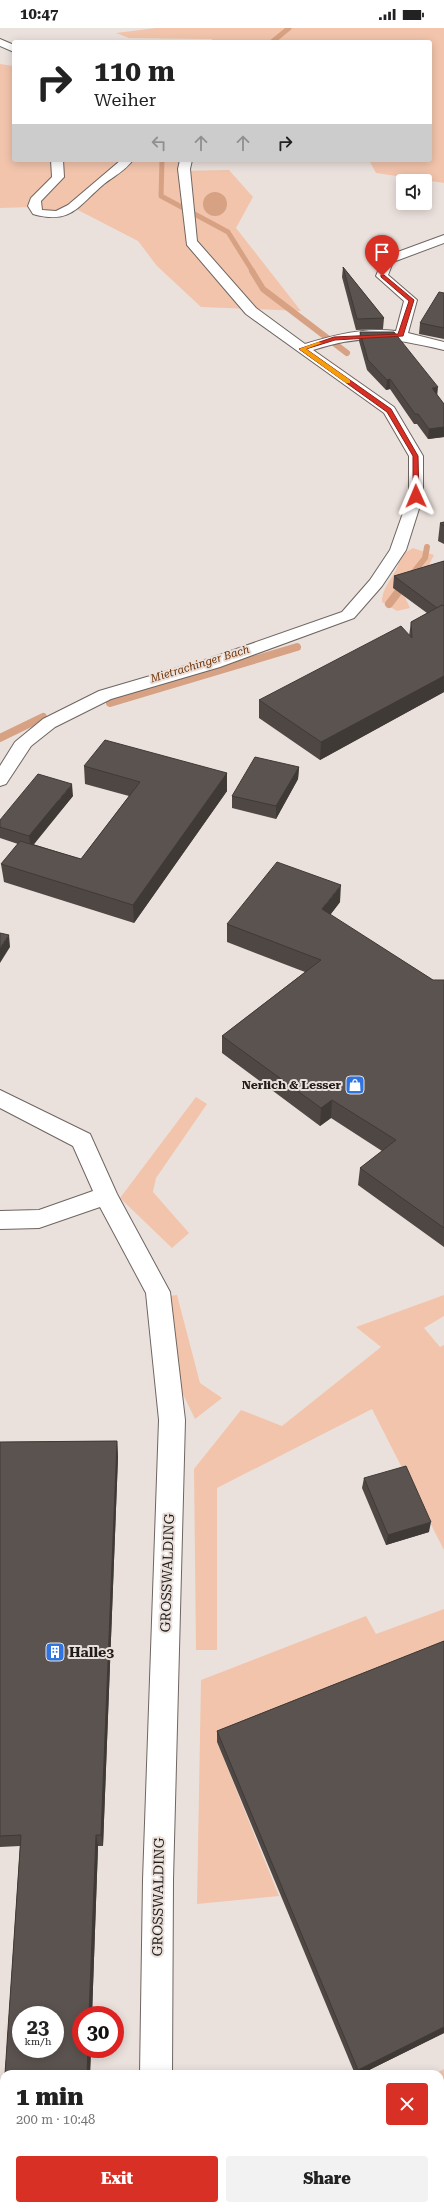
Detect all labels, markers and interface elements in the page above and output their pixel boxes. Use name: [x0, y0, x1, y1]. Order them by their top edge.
text: 10:47: [20, 5, 58, 23]
text: 110 m: [94, 55, 175, 88]
icon: right: [28, 56, 80, 108]
text: Weiher: [94, 89, 156, 110]
icon: left: [148, 132, 170, 154]
icon: ahead: [190, 132, 212, 154]
icon: ahead: [232, 132, 254, 154]
icon: right: [274, 132, 296, 154]
map controls: [396, 174, 432, 210]
button: sound: [396, 174, 432, 210]
pin: [365, 235, 399, 276]
icon: arrive: [371, 241, 393, 263]
position arrow: [395, 475, 437, 517]
water label: Mietrachinger Bach: [148, 643, 251, 686]
shop icon: Nerlich & Lesser: [344, 1074, 366, 1096]
place label: Nerlich & Lesser: [242, 1078, 342, 1092]
street label: GROSSWALDING: [157, 1513, 177, 1633]
building icon: Halle3: [44, 1641, 66, 1663]
place label: Halle3: [69, 1644, 114, 1660]
street label: GROSSWALDING: [149, 1837, 167, 1957]
speed limit sign: 30: [72, 2006, 124, 2058]
text: 23: [27, 2015, 49, 2039]
text: km/h: [25, 2036, 51, 2047]
text: 1 min: [16, 2083, 83, 2111]
button: close: [386, 2083, 428, 2125]
text: 200 m · 10:48: [16, 2112, 95, 2127]
button: Exit: [16, 2156, 218, 2202]
button: Share: [226, 2156, 428, 2202]

